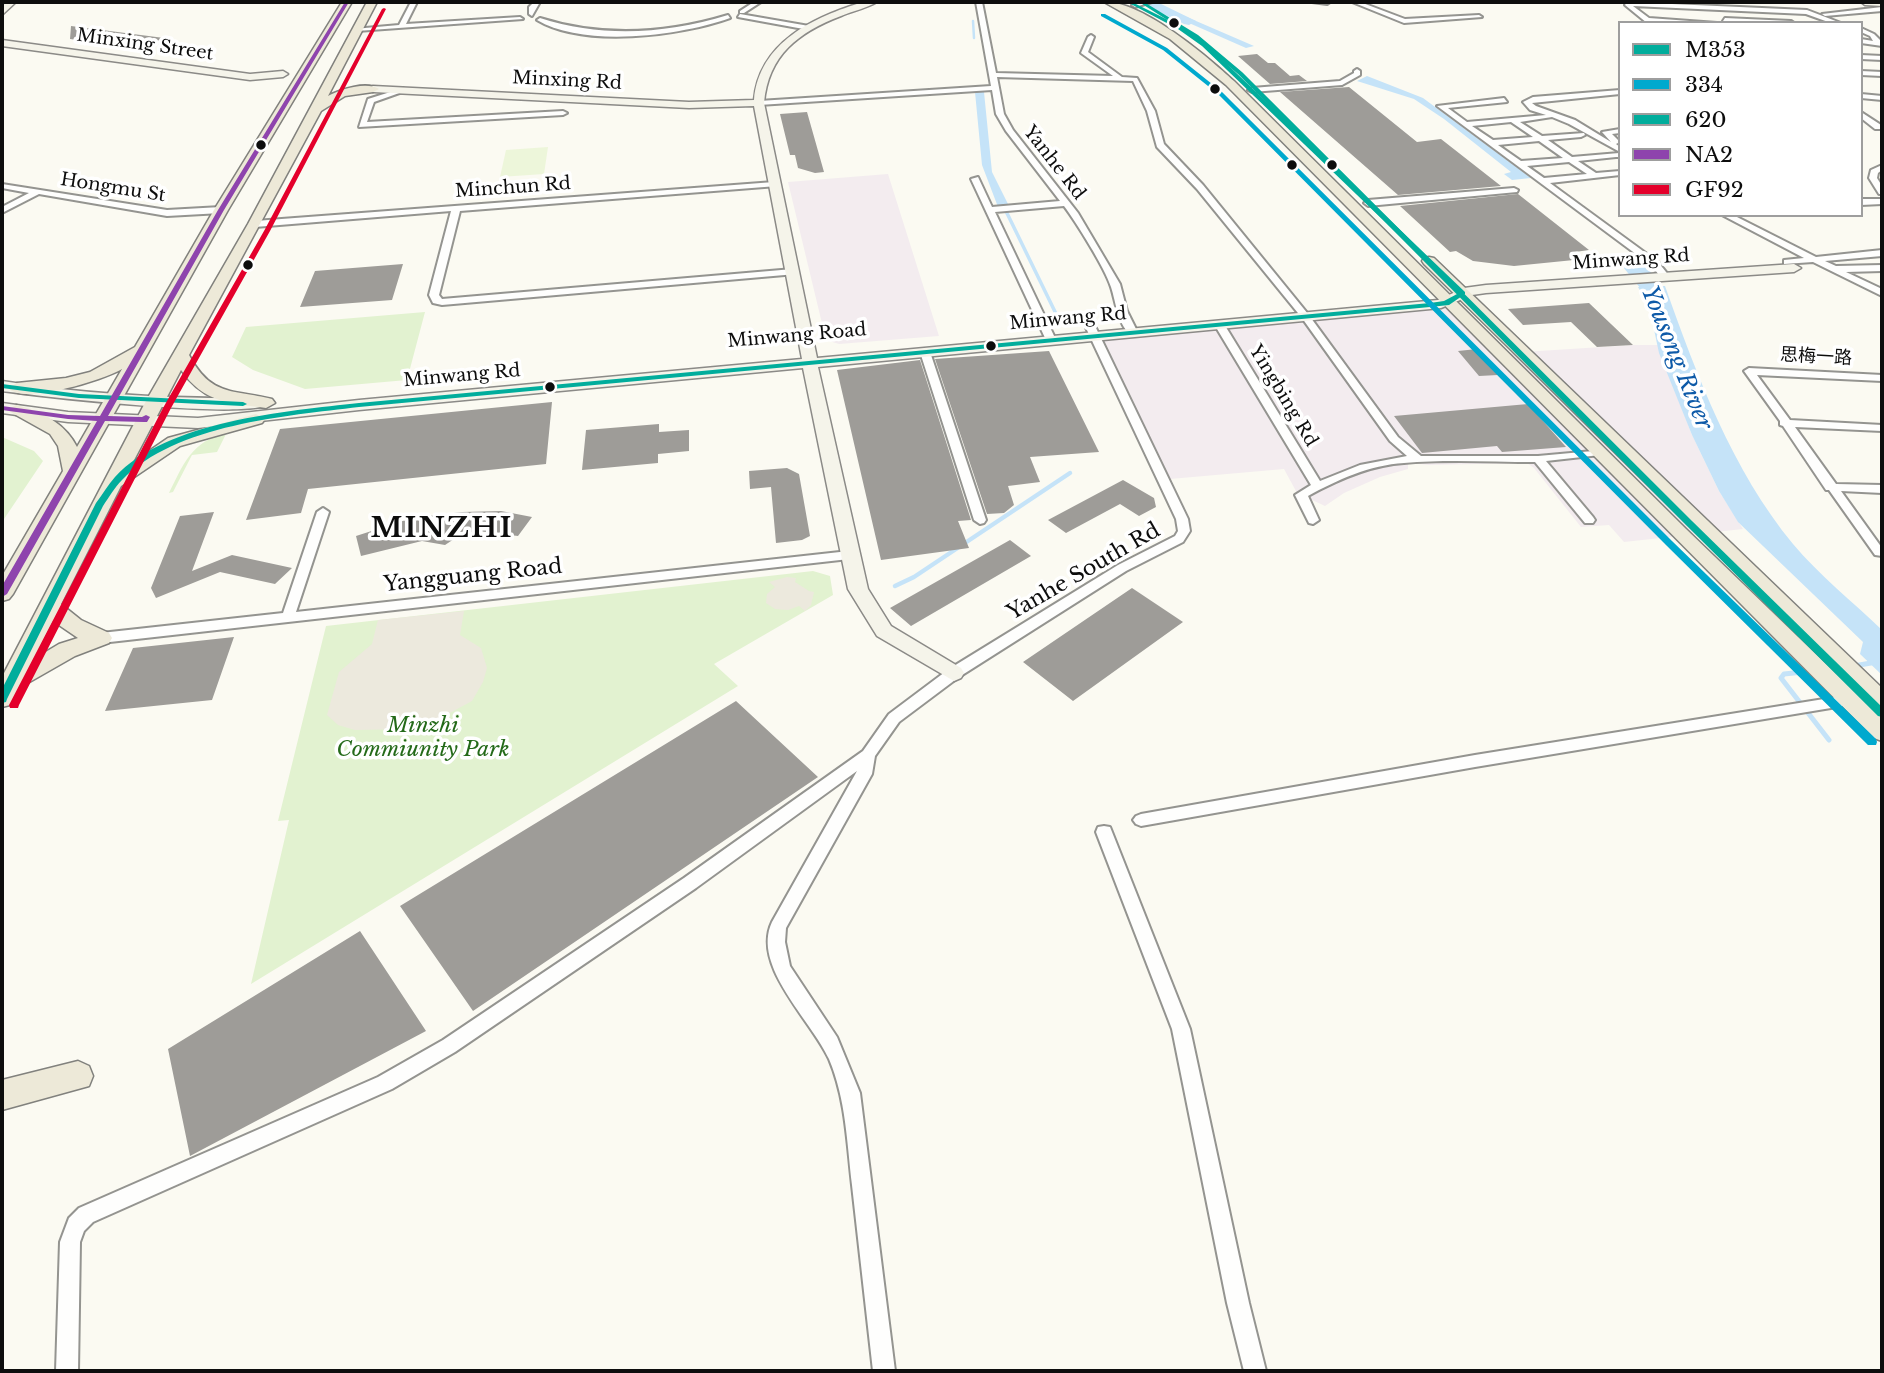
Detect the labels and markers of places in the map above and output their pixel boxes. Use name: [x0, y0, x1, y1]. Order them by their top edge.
unlabelled marker: [1167, 16, 1181, 30]
unlabelled marker: [1208, 82, 1222, 96]
unlabelled marker: [254, 138, 268, 152]
unlabelled marker: [1285, 158, 1299, 172]
unlabelled marker: [1325, 158, 1339, 172]
unlabelled marker: [241, 258, 255, 272]
unlabelled marker: [984, 339, 998, 353]
unlabelled marker: [543, 380, 557, 394]

